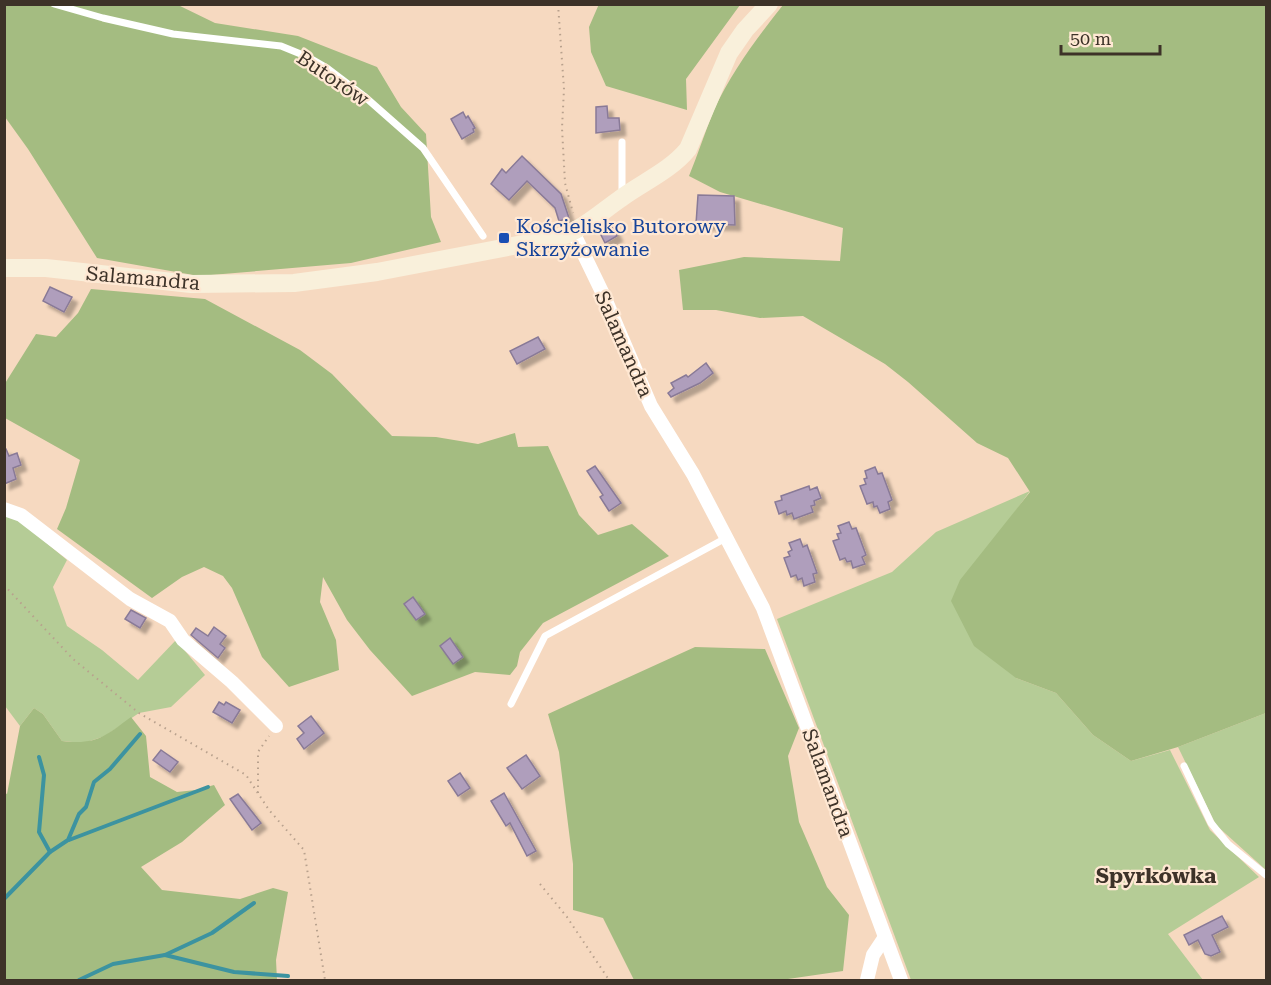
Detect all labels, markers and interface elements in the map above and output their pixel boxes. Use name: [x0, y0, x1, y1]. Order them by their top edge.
scale bar: [1061, 18, 1160, 56]
text: 50 m: [1070, 28, 1111, 49]
street label: Butorów: [292, 45, 374, 111]
place label: Kościelisko Butorowy Skrzyżowanie: [516, 214, 726, 261]
marker: Kościelisko Butorowy Skrzyżowanie: [497, 231, 511, 245]
street label: Salamandra: [85, 261, 201, 295]
street label: Salamandra: [590, 287, 658, 401]
street label: Salamandra: [797, 725, 859, 841]
district label: Spyrkówka: [1096, 864, 1217, 888]

